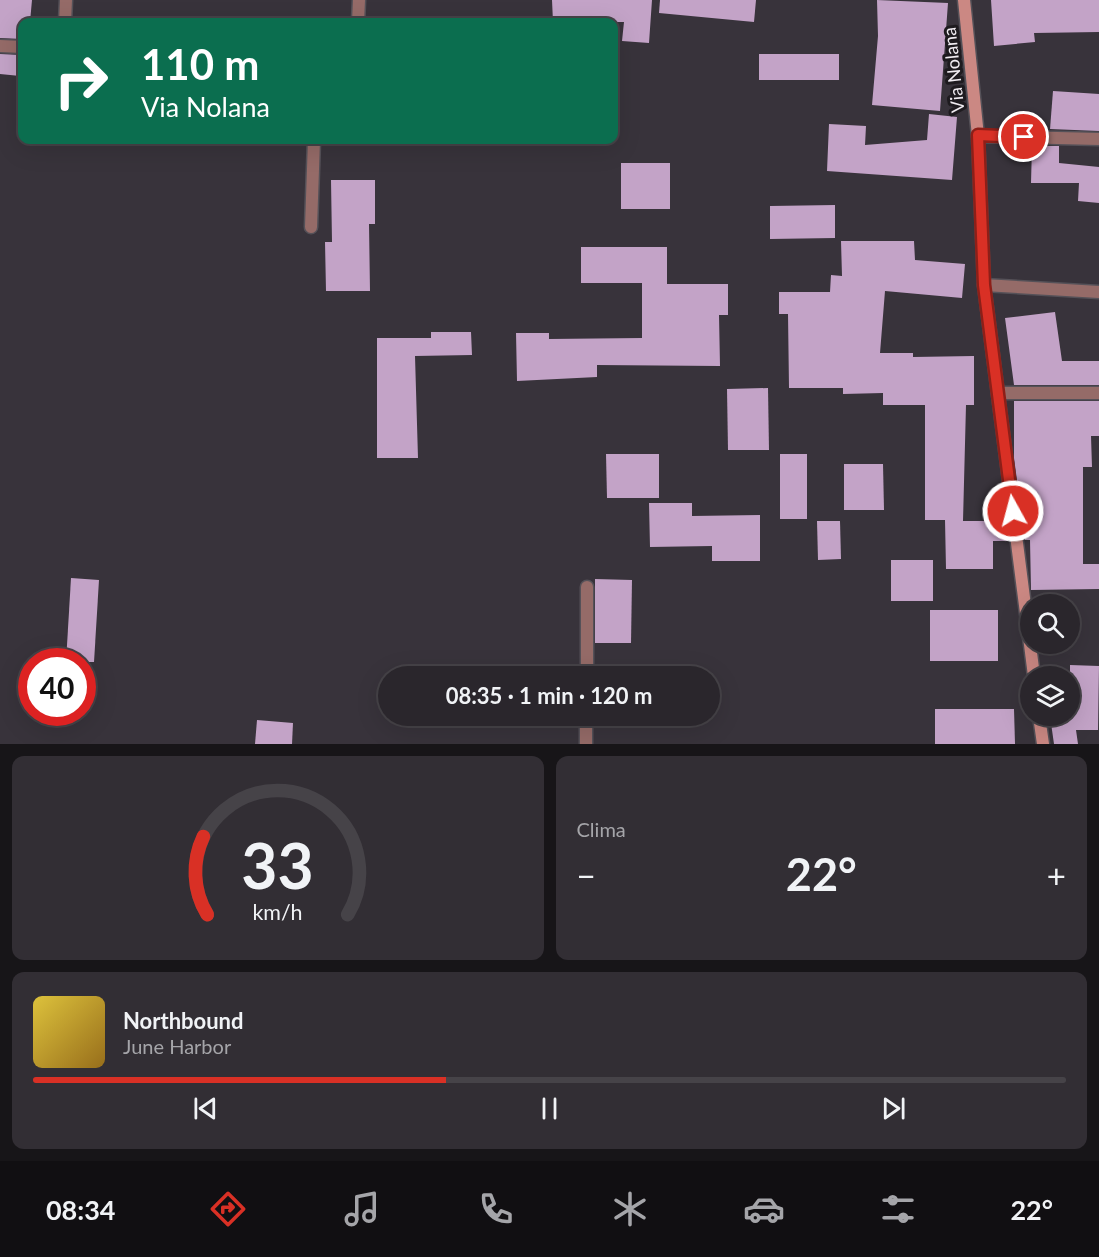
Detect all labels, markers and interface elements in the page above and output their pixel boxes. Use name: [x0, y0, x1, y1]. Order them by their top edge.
street label: Via Nolana: [938, 26, 968, 114]
text: 110 m: [141, 39, 259, 89]
icon: right: [42, 42, 120, 120]
text: Via Nolana: [141, 90, 270, 123]
pin: [998, 111, 1049, 162]
icon: arrive: [1007, 120, 1040, 153]
position arrow: [981, 479, 1045, 543]
map controls: [1020, 594, 1080, 726]
button: search: [1020, 594, 1080, 654]
speed limit sign: 40: [18, 648, 96, 726]
button: layers: [1020, 666, 1080, 726]
text: 08:35 · 1 min · 120 m: [446, 682, 652, 709]
text: Clima: [577, 817, 626, 841]
text: 33: [242, 827, 314, 902]
text: 22°: [786, 847, 857, 901]
text: −: [577, 855, 596, 895]
text: +: [1047, 855, 1066, 895]
text: km/h: [253, 899, 303, 925]
text: Northbound: [123, 1007, 243, 1034]
text: June Harbor: [123, 1034, 231, 1058]
icon: previous: [189, 1092, 222, 1125]
icon: pause: [533, 1092, 566, 1125]
icon: next: [877, 1092, 910, 1125]
icon: directions: [207, 1188, 249, 1230]
icon: music: [341, 1188, 383, 1230]
icon: phone: [475, 1188, 517, 1230]
icon: climate: [609, 1188, 651, 1230]
icon: car: [743, 1188, 785, 1230]
icon: filters: [877, 1188, 919, 1230]
text: 08:34: [46, 1193, 116, 1226]
text: 22°: [1010, 1193, 1053, 1226]

